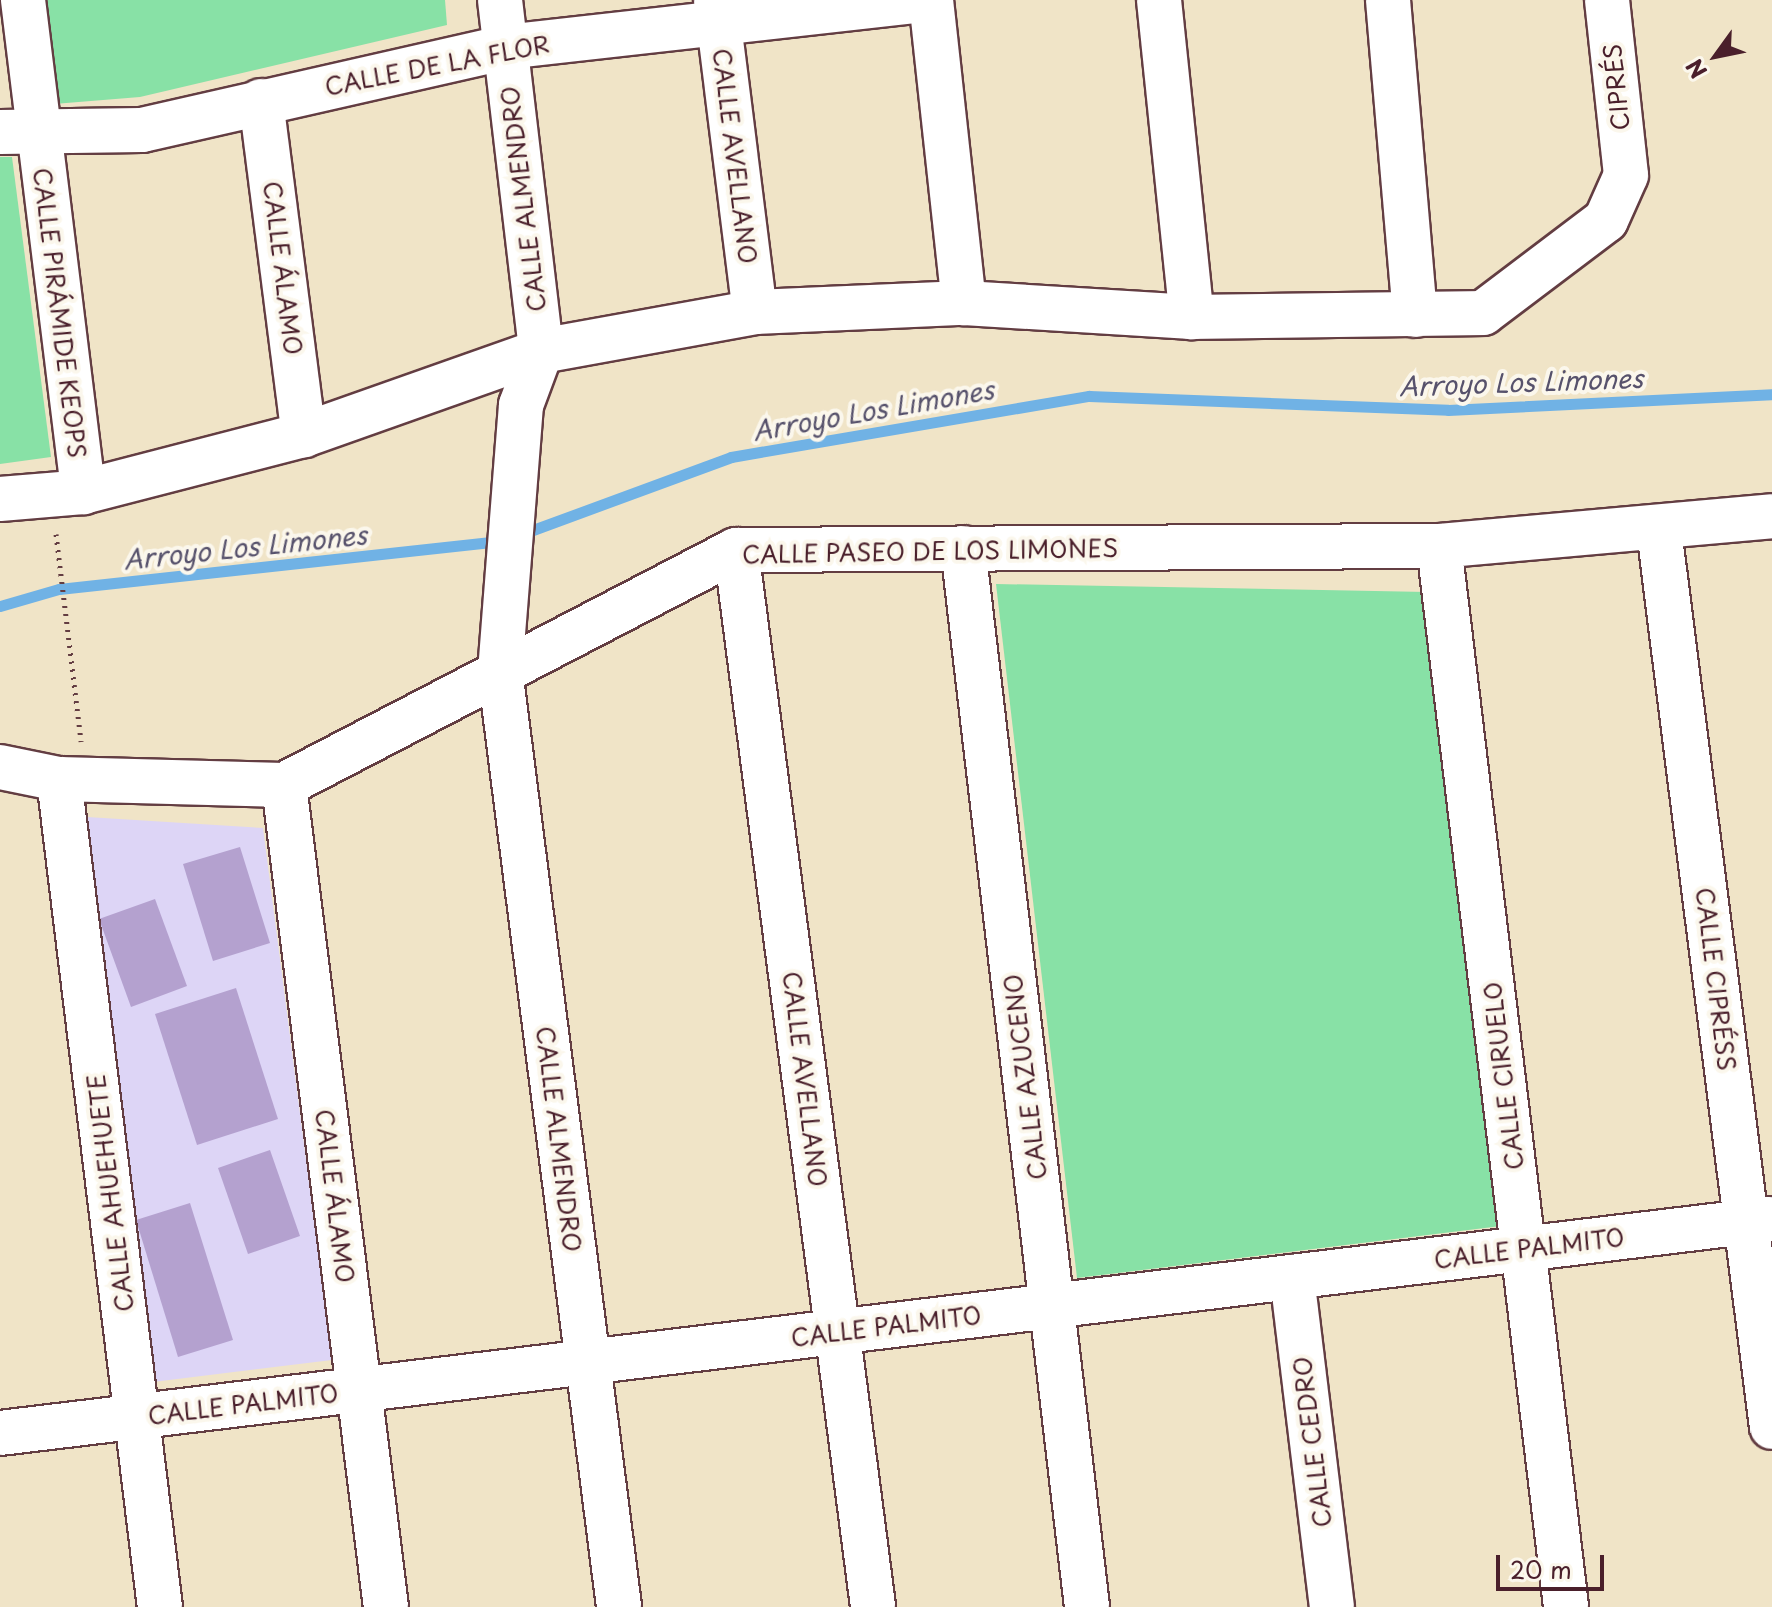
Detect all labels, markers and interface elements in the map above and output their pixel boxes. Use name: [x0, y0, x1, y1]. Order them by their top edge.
north arrow: [1676, 16, 1756, 96]
street label: CALLE DE LA FLOR: [321, 29, 553, 101]
street label: CIPRÉS: [1597, 42, 1635, 132]
street label: CALLE AVELLANO: [707, 47, 763, 265]
text: N: [1677, 53, 1714, 86]
street label: CALLE ALMENDRO: [495, 83, 551, 315]
street label: CALLE PIRÁMIDE KEOPS: [28, 165, 92, 461]
street label: CALLE ÁLAMO: [258, 178, 308, 358]
water label: Arroyo Los Limones: [1397, 362, 1645, 402]
water label: Arroyo Los Limones: [749, 373, 997, 447]
water label: Arroyo Los Limones: [121, 519, 369, 575]
street label: CALLE PASEO DE LOS LIMONES: [738, 533, 1122, 569]
street label: CALLE CIPRÉSS: [1690, 884, 1742, 1074]
street label: CALLE AVELLANO: [777, 970, 833, 1188]
street label: CALLE AZUCENO: [998, 971, 1052, 1183]
street label: CALLE CIRUELO: [1477, 979, 1529, 1173]
street label: CALLE ALMENDRO: [531, 1023, 587, 1255]
street label: CALLE AHUEHUETE: [81, 1071, 139, 1315]
street label: CALLE ÁLAMO: [310, 1106, 360, 1286]
street label: CALLE PALMITO: [1430, 1222, 1628, 1274]
street label: CALLE PALMITO: [787, 1300, 985, 1352]
street label: CALLE CEDRO: [1287, 1353, 1337, 1531]
street label: CALLE PALMITO: [144, 1378, 342, 1430]
scale bar: [1500, 1539, 1608, 1589]
text: 20 m: [1510, 1551, 1572, 1587]

